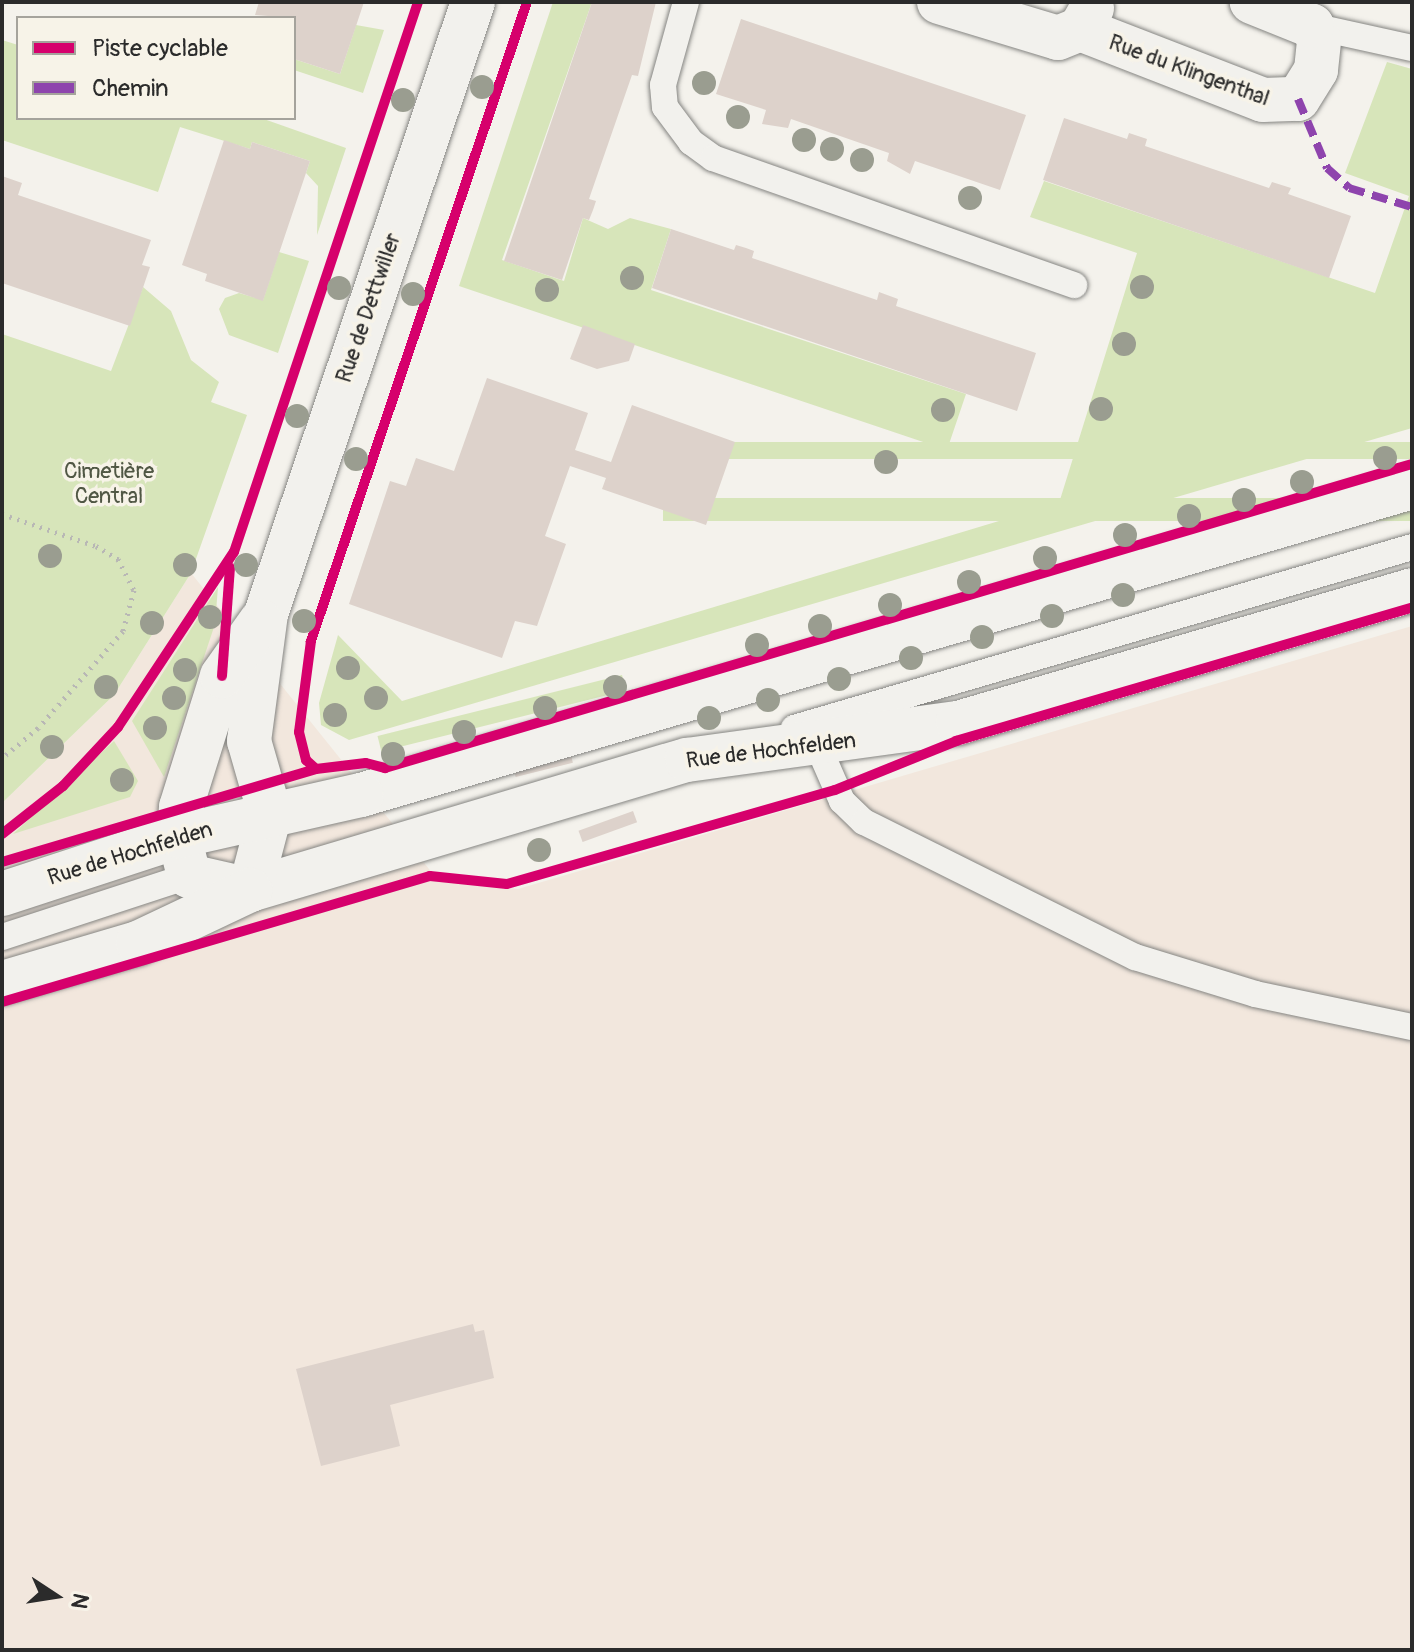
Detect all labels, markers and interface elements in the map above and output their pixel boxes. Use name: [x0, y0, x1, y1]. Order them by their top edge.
legend: [16, 16, 296, 120]
street label: Rue du Klingenthal: [1105, 30, 1273, 112]
text: Piste cyclable: [92, 34, 228, 63]
text: Chemin: [92, 74, 169, 103]
street label: Rue de Dettwiller: [331, 230, 407, 386]
park label: Cimetière Central: [64, 458, 154, 510]
street label: Rue de Hochfelden: [685, 727, 857, 775]
street label: Rue de Hochfelden: [44, 816, 216, 892]
north arrow: [16, 1556, 96, 1636]
text: N: [64, 1591, 95, 1611]

